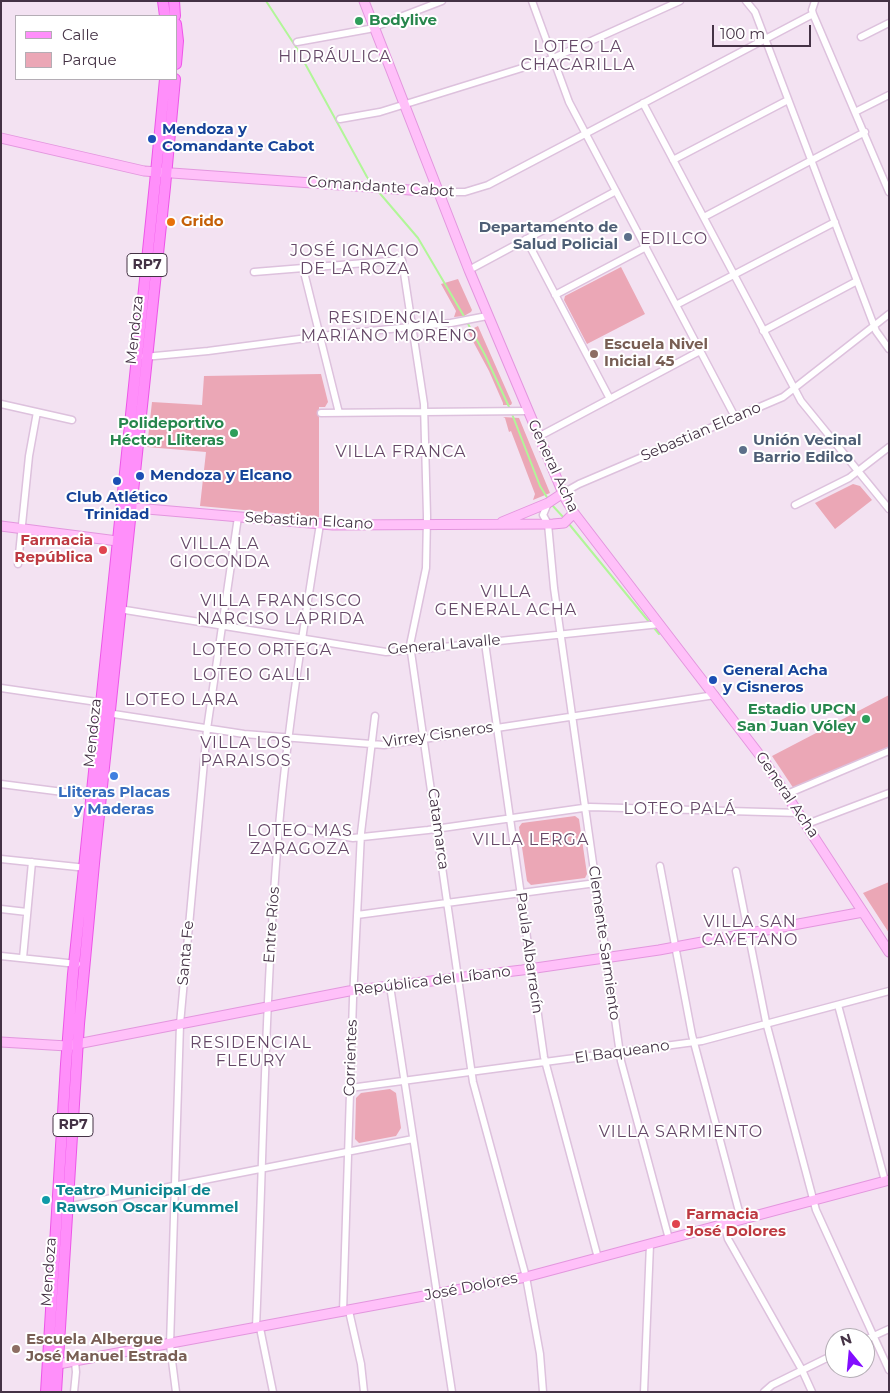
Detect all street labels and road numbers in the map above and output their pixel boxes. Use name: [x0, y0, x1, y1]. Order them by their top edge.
street label: Comandante Cabot: [307, 173, 455, 201]
road number: RP7: [127, 254, 167, 276]
street label: Mendoza: [122, 295, 148, 365]
street label: Sebastian Elcano: [638, 399, 764, 465]
street label: General Acha: [524, 417, 582, 515]
street label: Sebastian Elcano: [244, 509, 374, 533]
street label: General Lavalle: [387, 631, 501, 659]
street label: Mendoza: [80, 698, 106, 768]
street label: Virrey Cisneros: [382, 718, 494, 752]
street label: General Acha: [752, 748, 822, 842]
street label: Catamarca: [423, 787, 453, 871]
street label: Clemente Sarmiento: [584, 865, 624, 1021]
street label: Entre Ríos: [260, 886, 284, 964]
street label: Paula Albarracín: [512, 891, 546, 1015]
street label: Santa Fe: [174, 920, 198, 986]
street label: República del Líbano: [352, 962, 512, 1000]
street label: Corrientes: [341, 1019, 361, 1097]
street label: El Baqueano: [573, 1036, 671, 1068]
road number: RP7: [53, 1114, 93, 1136]
street label: Mendoza: [38, 1237, 60, 1307]
street label: José Dolores: [423, 1269, 519, 1305]

